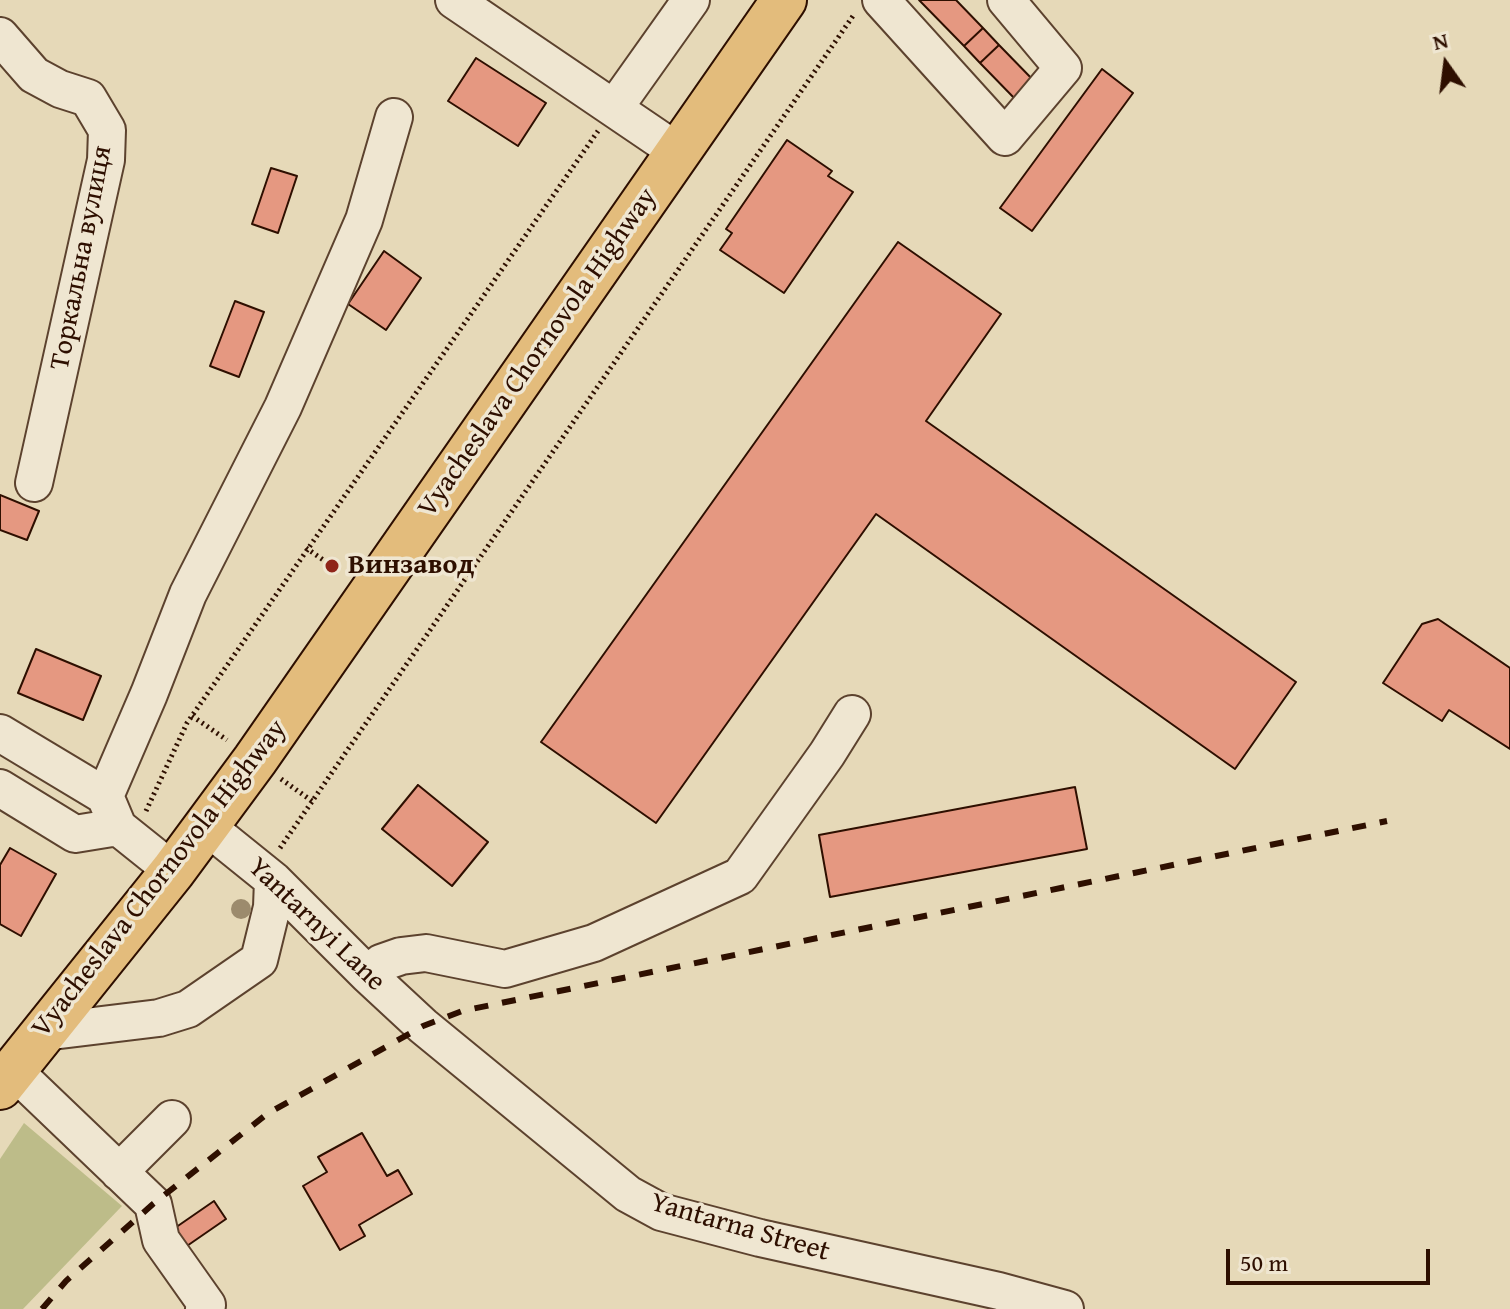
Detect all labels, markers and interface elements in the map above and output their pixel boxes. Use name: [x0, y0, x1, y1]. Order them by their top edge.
text: N: [1429, 23, 1451, 58]
north arrow: [1406, 24, 1486, 104]
street label: Торкальна вулиця: [44, 143, 120, 373]
street label: Vyacheslava Chornovola Highway: [411, 182, 665, 524]
place label: Винзавод: [348, 549, 474, 583]
marker: Винзавод: [323, 557, 341, 575]
street label: Vyacheslava Chornovola Highway: [25, 713, 295, 1045]
street label: Yantarnyi Lane: [240, 851, 392, 999]
street label: Yantarna Street: [647, 1186, 833, 1270]
scale bar: [1230, 1233, 1434, 1283]
text: 50 m: [1240, 1245, 1288, 1280]

